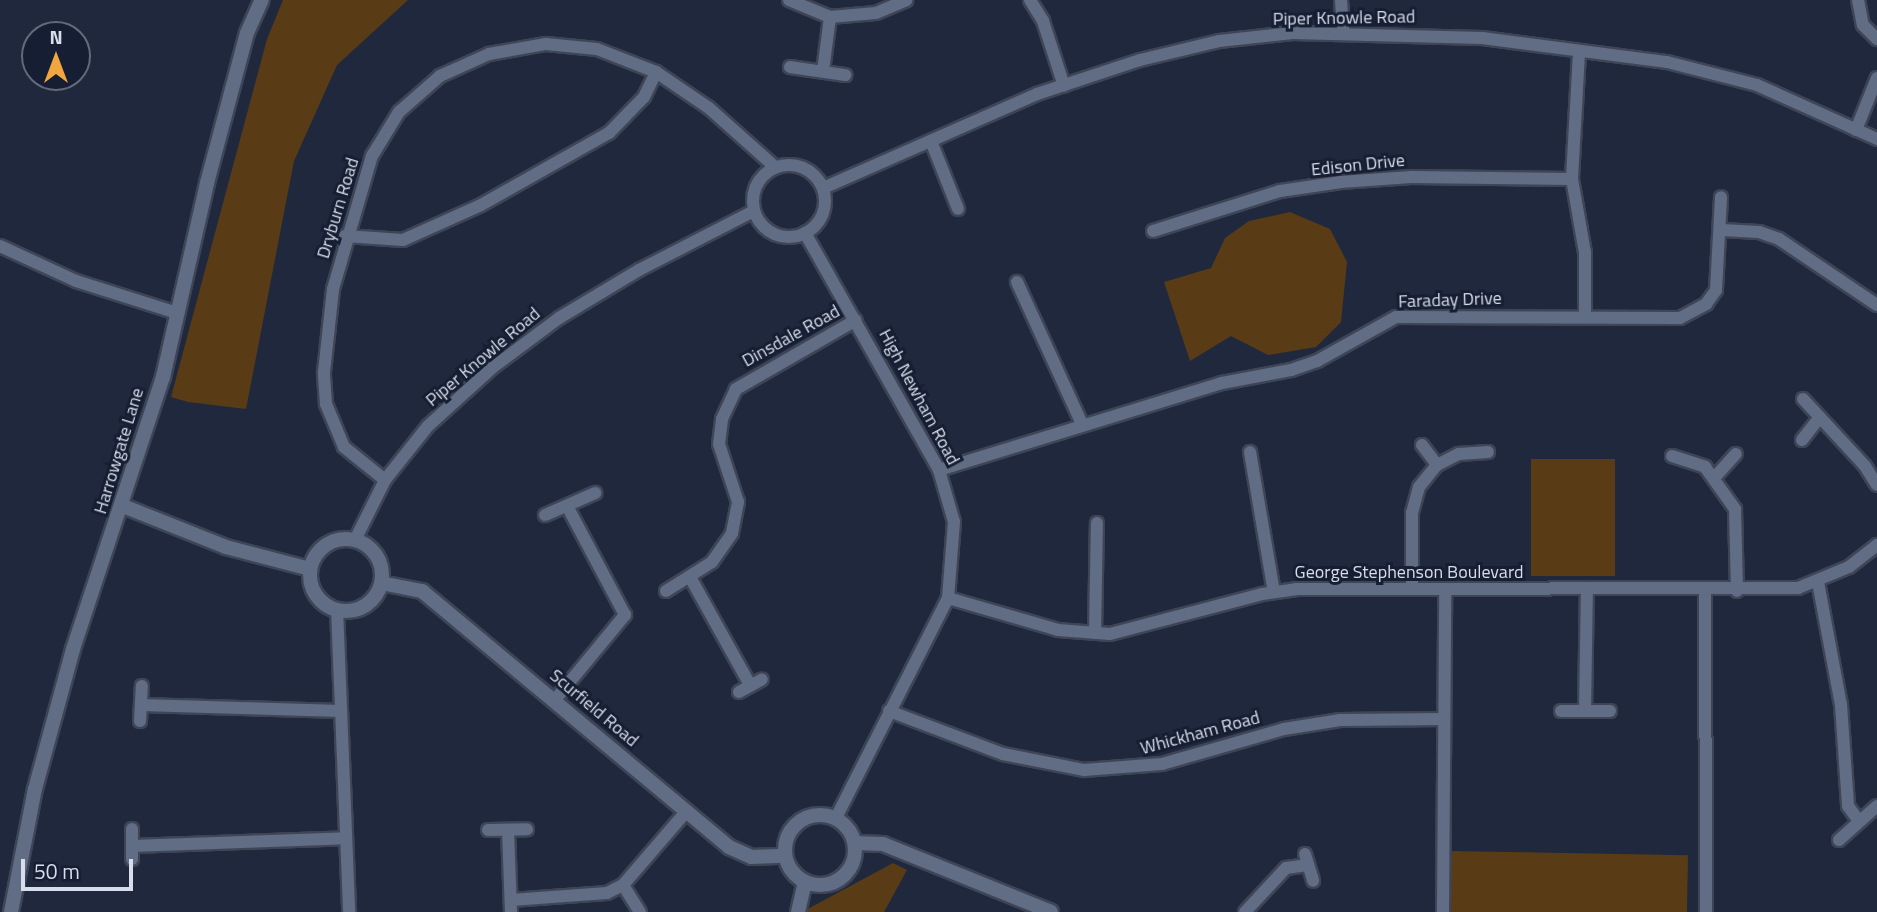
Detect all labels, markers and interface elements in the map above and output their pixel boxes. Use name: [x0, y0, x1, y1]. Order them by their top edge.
street label: Piper Knowle Road: [1273, 6, 1415, 30]
north arrow: [21, 21, 91, 91]
text: N: [49, 22, 63, 51]
street label: Edison Drive: [1310, 149, 1406, 181]
street label: Dryburn Road: [312, 155, 364, 261]
street label: Faraday Drive: [1398, 287, 1502, 313]
street label: Dinsdale Road: [738, 300, 844, 372]
street label: Piper Knowle Road: [421, 303, 545, 411]
street label: High Newham Road: [874, 326, 964, 468]
street label: Harrowgate Lane: [90, 385, 148, 517]
street label: George Stephenson Boulevard: [1295, 561, 1523, 583]
street label: Scurfield Road: [545, 665, 643, 751]
street label: Whickham Road: [1138, 707, 1262, 759]
scale bar: [24, 846, 136, 890]
text: 50 m: [34, 855, 80, 887]

